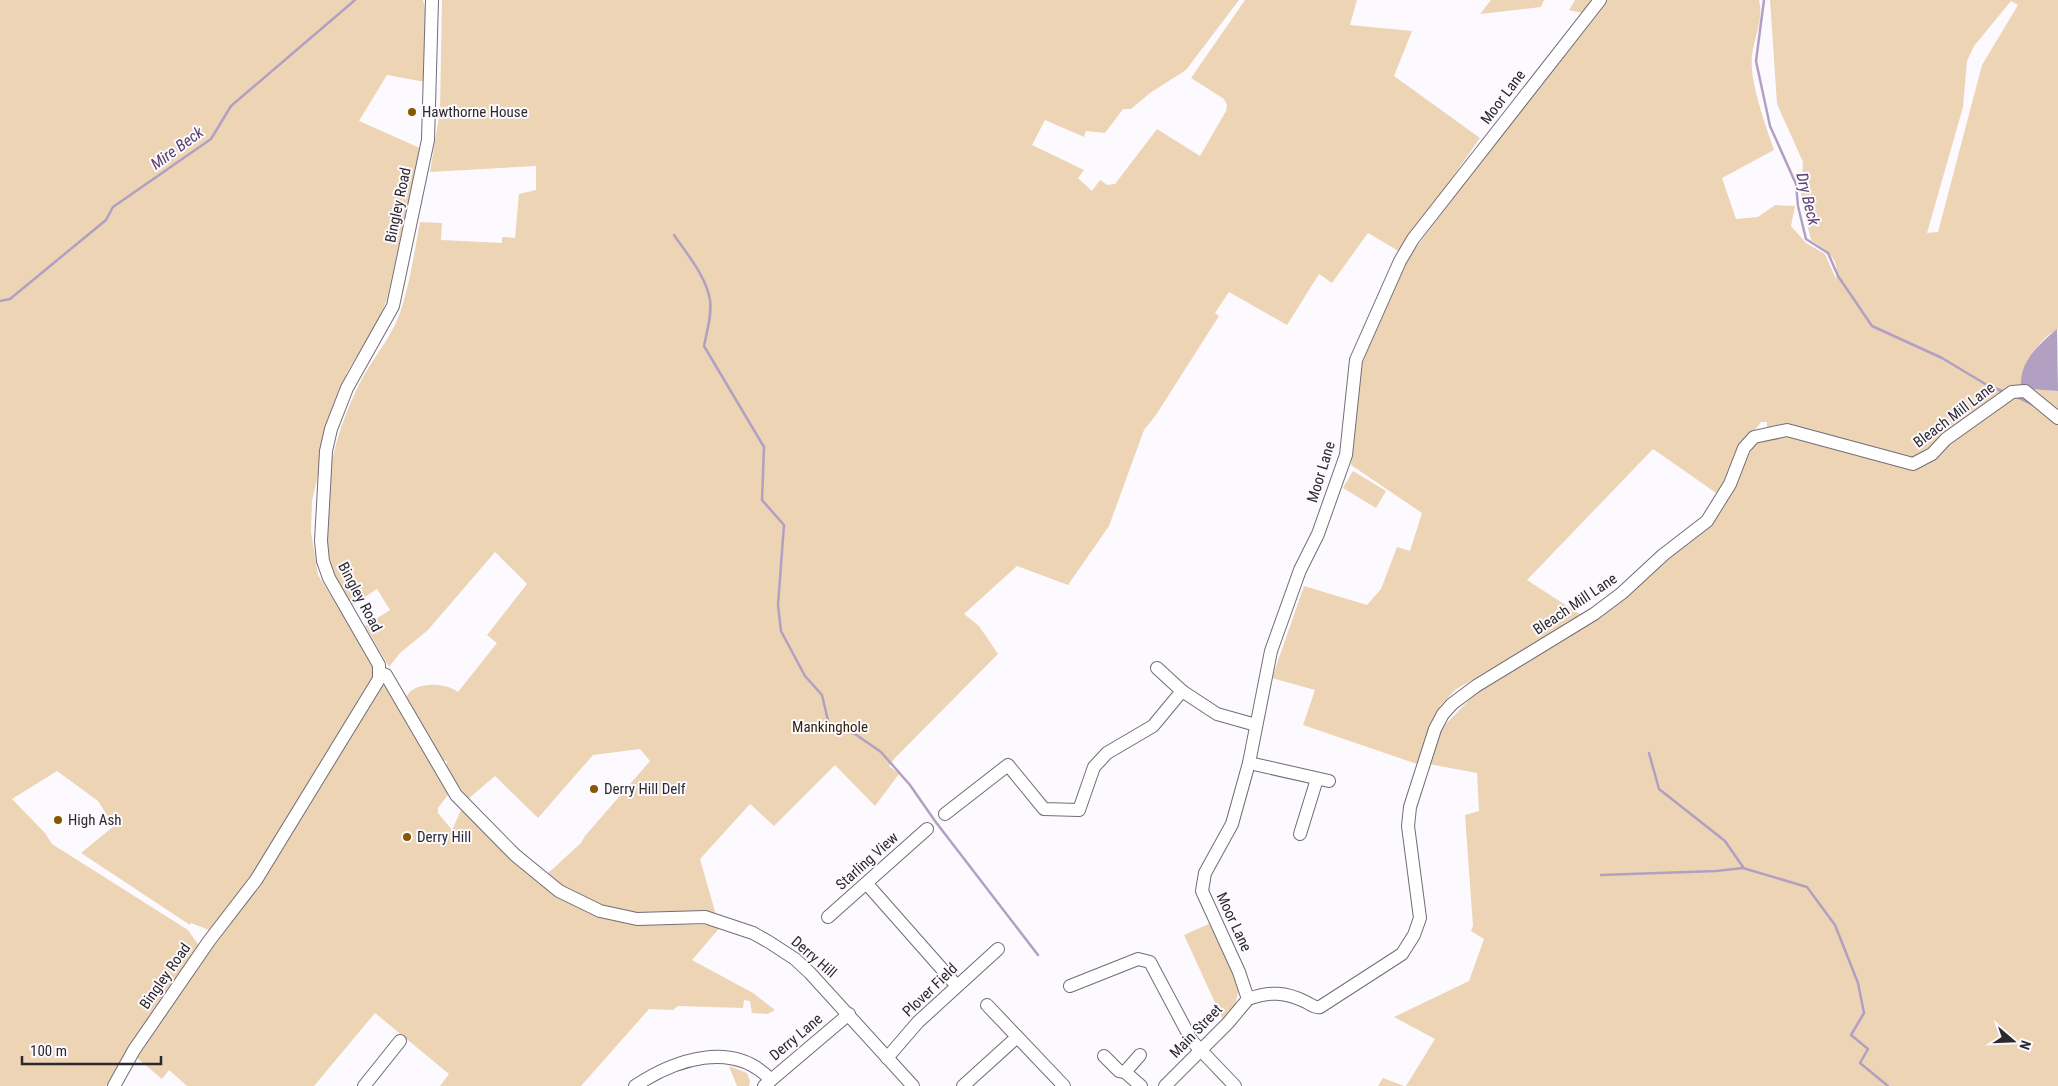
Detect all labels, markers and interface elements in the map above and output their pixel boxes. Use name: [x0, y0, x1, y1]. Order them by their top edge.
street label: Moor Lane: [1477, 66, 1529, 128]
place label: Hawthorne House: [422, 103, 528, 121]
marker: Hawthorne House: [406, 106, 418, 118]
water label: Mire Beck: [147, 122, 208, 174]
street label: Bingley Road: [381, 166, 415, 244]
water label: Dry Beck: [1792, 171, 1824, 228]
street label: Bleach Mill Lane: [1910, 379, 1998, 451]
street label: Moor Lane: [1303, 439, 1339, 505]
street label: Bingley Road: [334, 559, 386, 635]
street label: Bleach Mill Lane: [1530, 569, 1620, 639]
park label: Mankinghole: [792, 718, 868, 736]
place label: Derry Hill Delf: [604, 780, 686, 798]
marker: Derry Hill Delf: [588, 783, 600, 795]
place label: High Ash: [68, 811, 122, 829]
marker: High Ash: [52, 814, 64, 826]
place label: Derry Hill: [417, 828, 471, 846]
street label: Starling View: [832, 828, 902, 894]
marker: Derry Hill: [401, 831, 413, 843]
street label: Moor Lane: [1213, 890, 1255, 954]
street label: Derry Hill: [788, 932, 840, 982]
street label: Bingley Road: [136, 940, 194, 1012]
street label: Plover Field: [899, 960, 961, 1020]
street label: Main Street: [1166, 1000, 1226, 1062]
street label: Derry Lane: [766, 1010, 826, 1064]
north arrow: [1988, 1016, 2038, 1066]
scale bar: [22, 1034, 161, 1066]
text: N: [2016, 1039, 2034, 1052]
text: 100 m: [30, 1042, 67, 1060]

